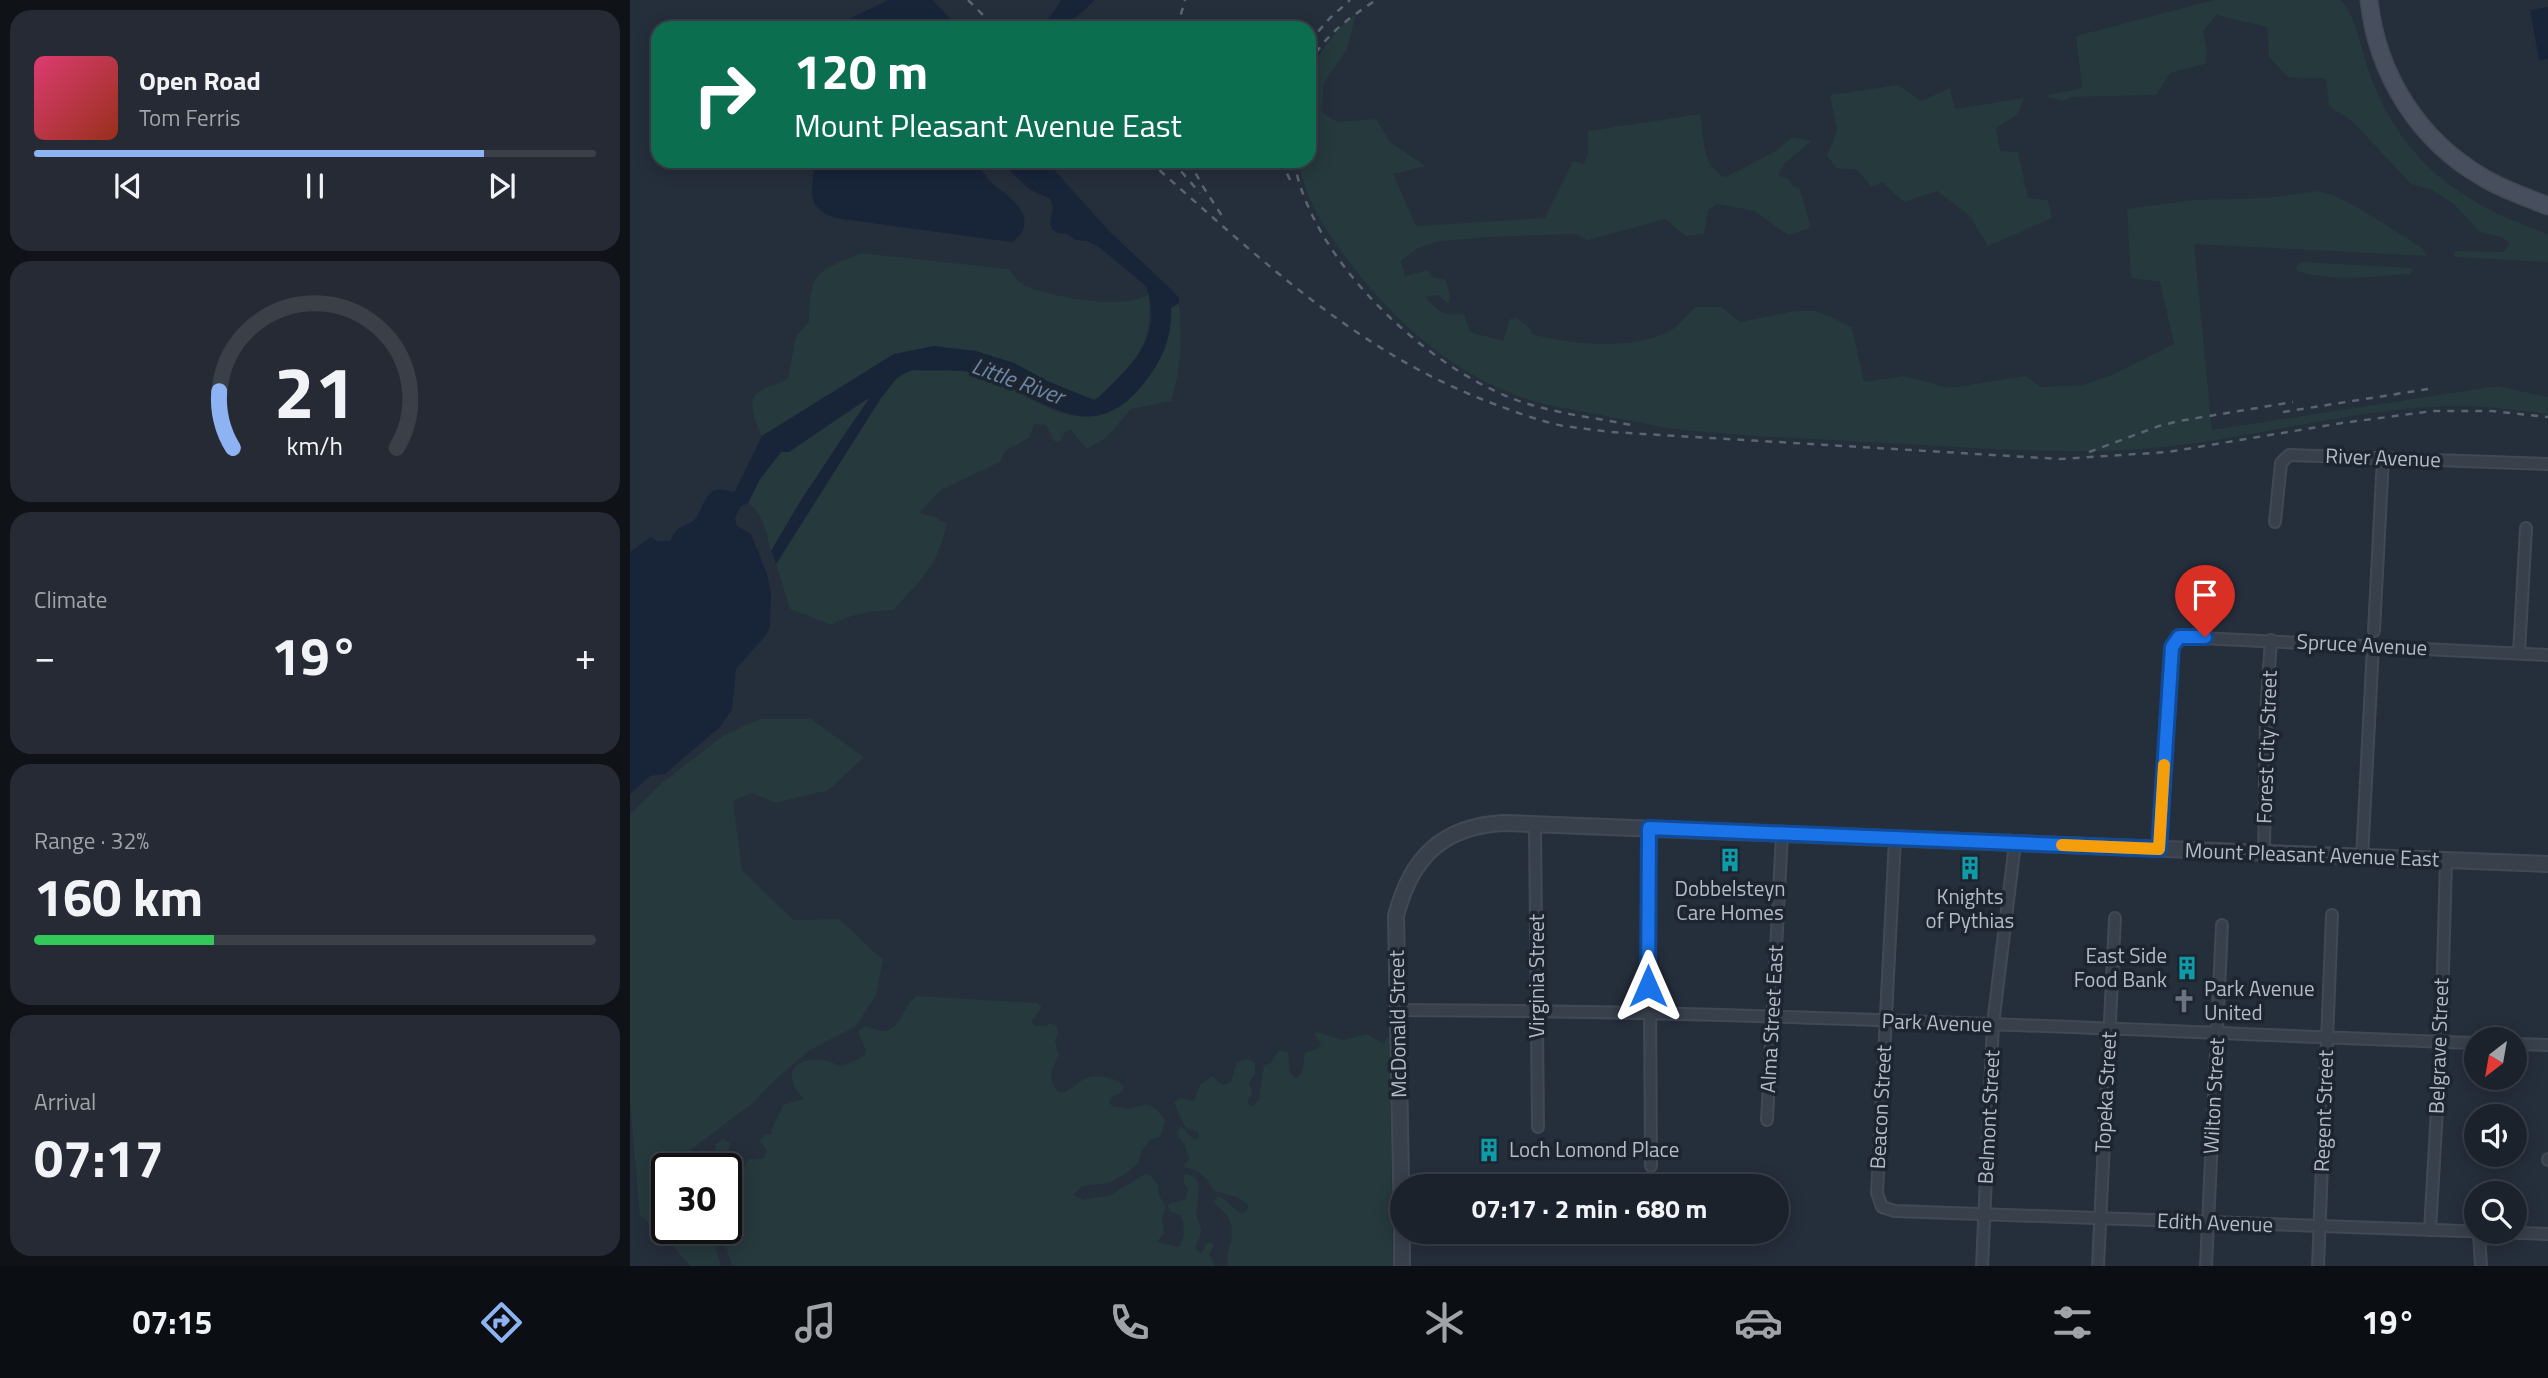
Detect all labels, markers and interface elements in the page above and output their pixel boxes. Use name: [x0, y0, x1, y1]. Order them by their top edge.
text: 120 m: [794, 33, 928, 108]
icon: right: [679, 49, 770, 140]
text: Open Road: [139, 61, 261, 100]
text: Tom Ferris: [139, 100, 240, 135]
text: Mount Pleasant Avenue East: [794, 101, 1182, 149]
icon: previous: [109, 167, 147, 205]
icon: pause: [296, 167, 334, 205]
icon: next: [483, 167, 521, 205]
text: 21: [274, 336, 356, 446]
water label: Little River: [967, 348, 1072, 414]
text: km/h: [287, 427, 343, 465]
street label: River Avenue: [2325, 439, 2441, 475]
pin: [2175, 565, 2235, 637]
icon: arrive: [2186, 576, 2224, 614]
text: Climate: [34, 582, 107, 617]
text: 19°: [271, 616, 359, 695]
street label: Spruce Avenue: [2296, 625, 2428, 663]
text: −: [34, 627, 55, 685]
text: +: [575, 627, 596, 685]
street label: Forest City Street: [2247, 669, 2285, 824]
text: Range · 32%: [34, 823, 149, 858]
street label: Mount Pleasant Avenue East: [2184, 834, 2440, 874]
building icon: Dobbelsteyn Care Homes: [1716, 846, 1744, 874]
building icon: Knights of Pythias: [1956, 854, 1984, 882]
text: 160 km: [34, 857, 203, 936]
place label: Dobbelsteyn Care Homes: [1674, 872, 1786, 928]
place label: Knights of Pythias: [1926, 880, 2014, 936]
street label: Virginia Street: [1520, 913, 1552, 1038]
place label: East Side Food Bank: [2074, 939, 2167, 995]
street label: Alma Street East: [1751, 944, 1791, 1094]
street label: McDonald Street: [1380, 949, 1414, 1098]
position arrow: [1611, 949, 1685, 1023]
building icon: East Side Food Bank: [2173, 954, 2201, 982]
place label: Park Avenue United: [2204, 972, 2315, 1028]
street label: Belgrave Street: [2420, 977, 2456, 1115]
church icon: Park Avenue United: [2170, 987, 2198, 1015]
street label: Park Avenue: [1881, 1004, 1993, 1040]
north arrow: [2464, 1027, 2527, 1090]
map controls: [2464, 1027, 2527, 1244]
street label: Topeka Street: [2086, 1030, 2124, 1153]
street label: Wilton Street: [2194, 1036, 2232, 1155]
street label: Beacon Street: [1861, 1043, 1899, 1170]
street label: Belmont Street: [1969, 1048, 2008, 1185]
street label: Regent Street: [2305, 1049, 2341, 1173]
text: Arrival: [34, 1084, 96, 1119]
button: sound: [2464, 1104, 2527, 1167]
text: 07:17: [34, 1118, 164, 1197]
place label: Loch Lomond Place: [1509, 1133, 1679, 1165]
building icon: Loch Lomond Place: [1475, 1136, 1503, 1164]
speed limit sign: 30: [651, 1153, 742, 1244]
button: search: [2464, 1181, 2527, 1244]
text: 07:17 · 2 min · 680 m: [1472, 1189, 1707, 1228]
street label: Edith Avenue: [2156, 1204, 2274, 1240]
text: 07:15: [133, 1298, 212, 1346]
icon: directions: [477, 1298, 526, 1347]
icon: music: [791, 1298, 840, 1347]
icon: phone: [1105, 1298, 1154, 1347]
icon: climate: [1420, 1298, 1469, 1347]
icon: car: [1734, 1298, 1783, 1347]
icon: filters: [2048, 1298, 2097, 1347]
text: 19°: [2362, 1298, 2415, 1346]

